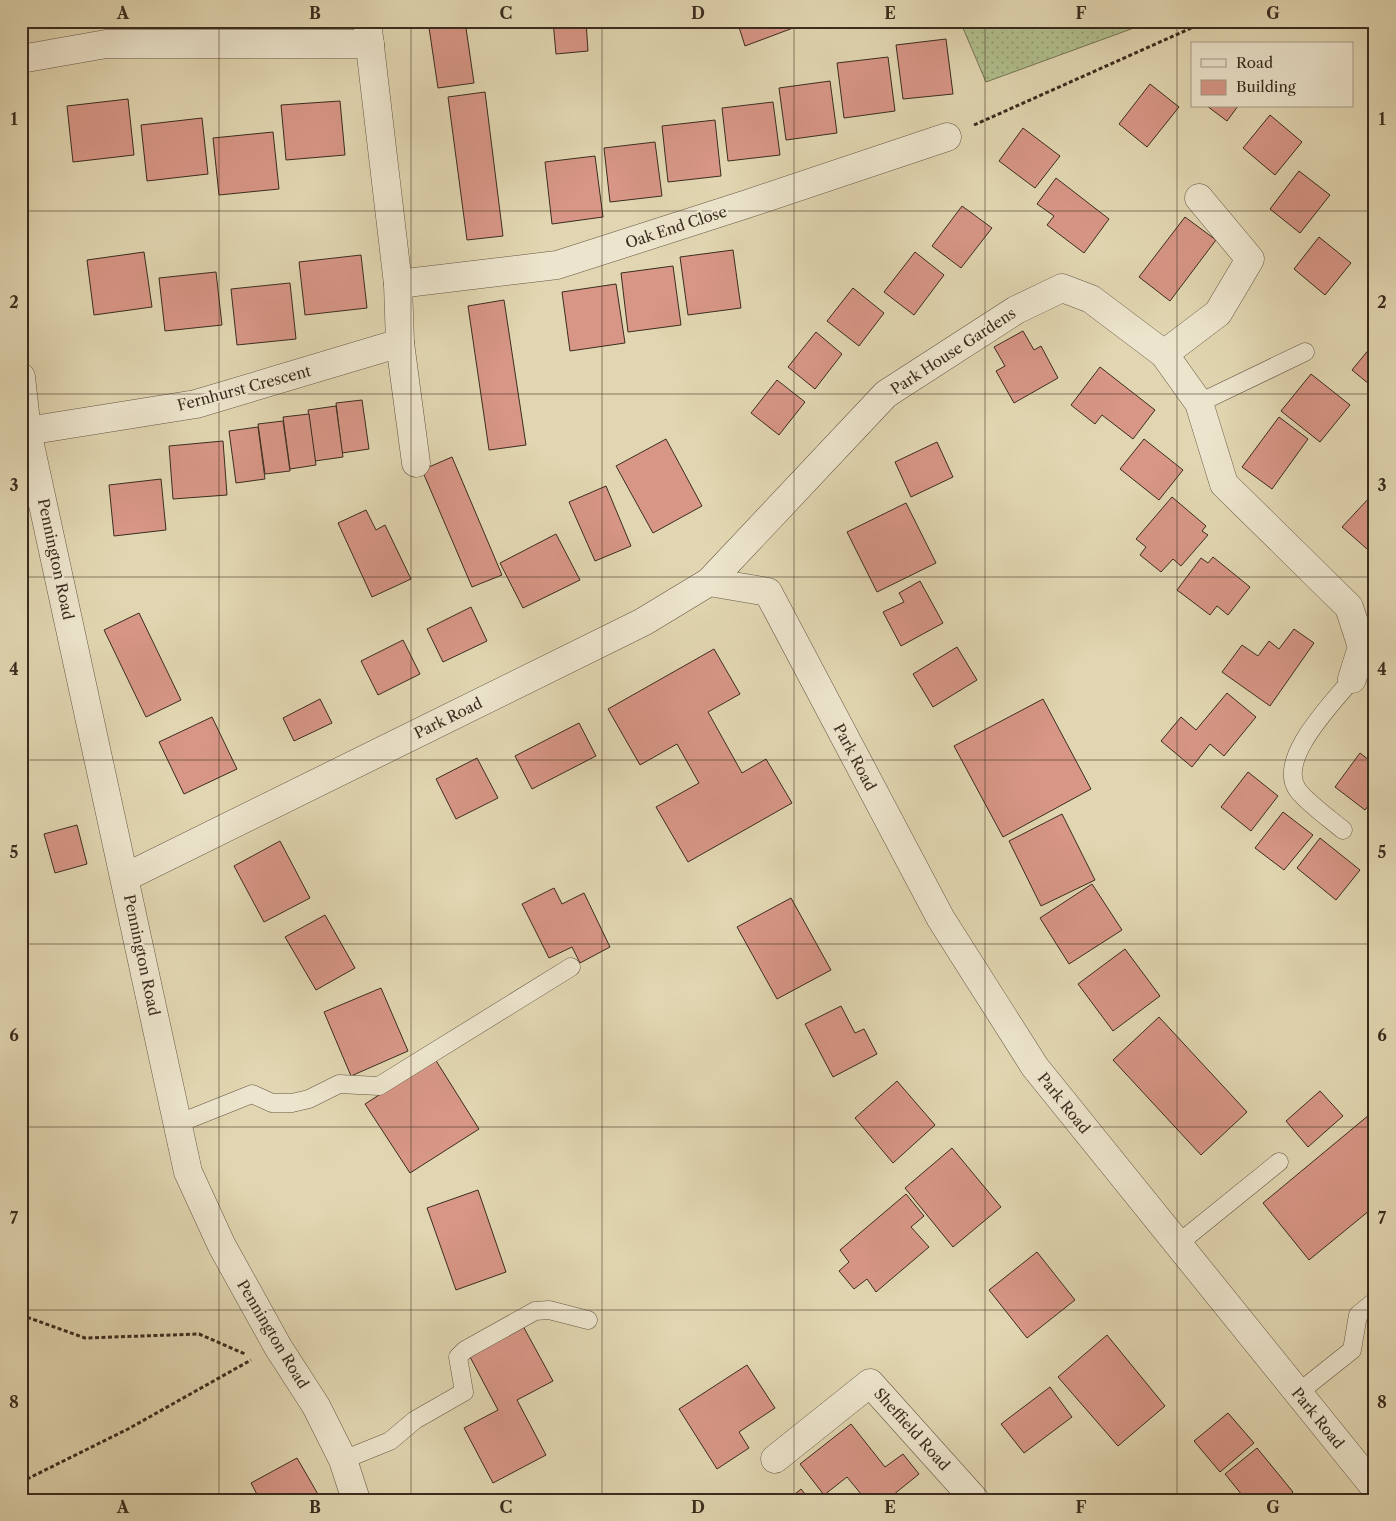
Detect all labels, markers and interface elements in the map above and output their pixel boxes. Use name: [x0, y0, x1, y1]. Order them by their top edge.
text: A: [116, 3, 130, 23]
text: B: [309, 3, 321, 23]
text: C: [500, 3, 512, 23]
text: D: [691, 3, 705, 23]
text: E: [884, 3, 896, 23]
text: F: [1076, 3, 1087, 23]
text: G: [1266, 3, 1280, 23]
legend: [1191, 42, 1354, 108]
text: Road: [1236, 53, 1273, 72]
text: Building: [1236, 77, 1296, 96]
text: 1: [10, 109, 18, 129]
text: 1: [1378, 109, 1386, 129]
street label: Oak End Close: [623, 202, 729, 252]
text: 2: [9, 292, 19, 312]
text: 2: [1377, 292, 1387, 312]
street label: Park House Gardens: [887, 303, 1019, 399]
street label: Fernhurst Crescent: [175, 361, 314, 415]
text: 3: [9, 475, 19, 495]
text: 3: [1377, 475, 1387, 495]
street label: Pennington Road: [34, 497, 78, 621]
text: 4: [9, 659, 19, 679]
text: 4: [1377, 659, 1387, 679]
street label: Park Road: [411, 693, 485, 743]
street label: Park Road: [829, 720, 881, 794]
text: 5: [10, 842, 19, 862]
text: 5: [1378, 842, 1387, 862]
street label: Pennington Road: [120, 893, 164, 1017]
text: 6: [9, 1025, 19, 1045]
text: 6: [1377, 1025, 1387, 1045]
street label: Park Road: [1034, 1069, 1094, 1137]
text: 7: [10, 1208, 19, 1228]
text: 7: [1378, 1208, 1387, 1228]
street label: Pennington Road: [233, 1276, 313, 1392]
street label: Sheffield Road: [870, 1384, 954, 1474]
street label: Park Road: [1288, 1384, 1348, 1452]
text: 8: [9, 1392, 19, 1412]
text: 8: [1377, 1392, 1387, 1412]
text: A: [116, 1497, 130, 1517]
text: B: [309, 1497, 321, 1517]
text: C: [500, 1497, 512, 1517]
text: D: [691, 1497, 705, 1517]
text: E: [884, 1497, 896, 1517]
text: F: [1076, 1497, 1087, 1517]
text: G: [1266, 1497, 1280, 1517]

